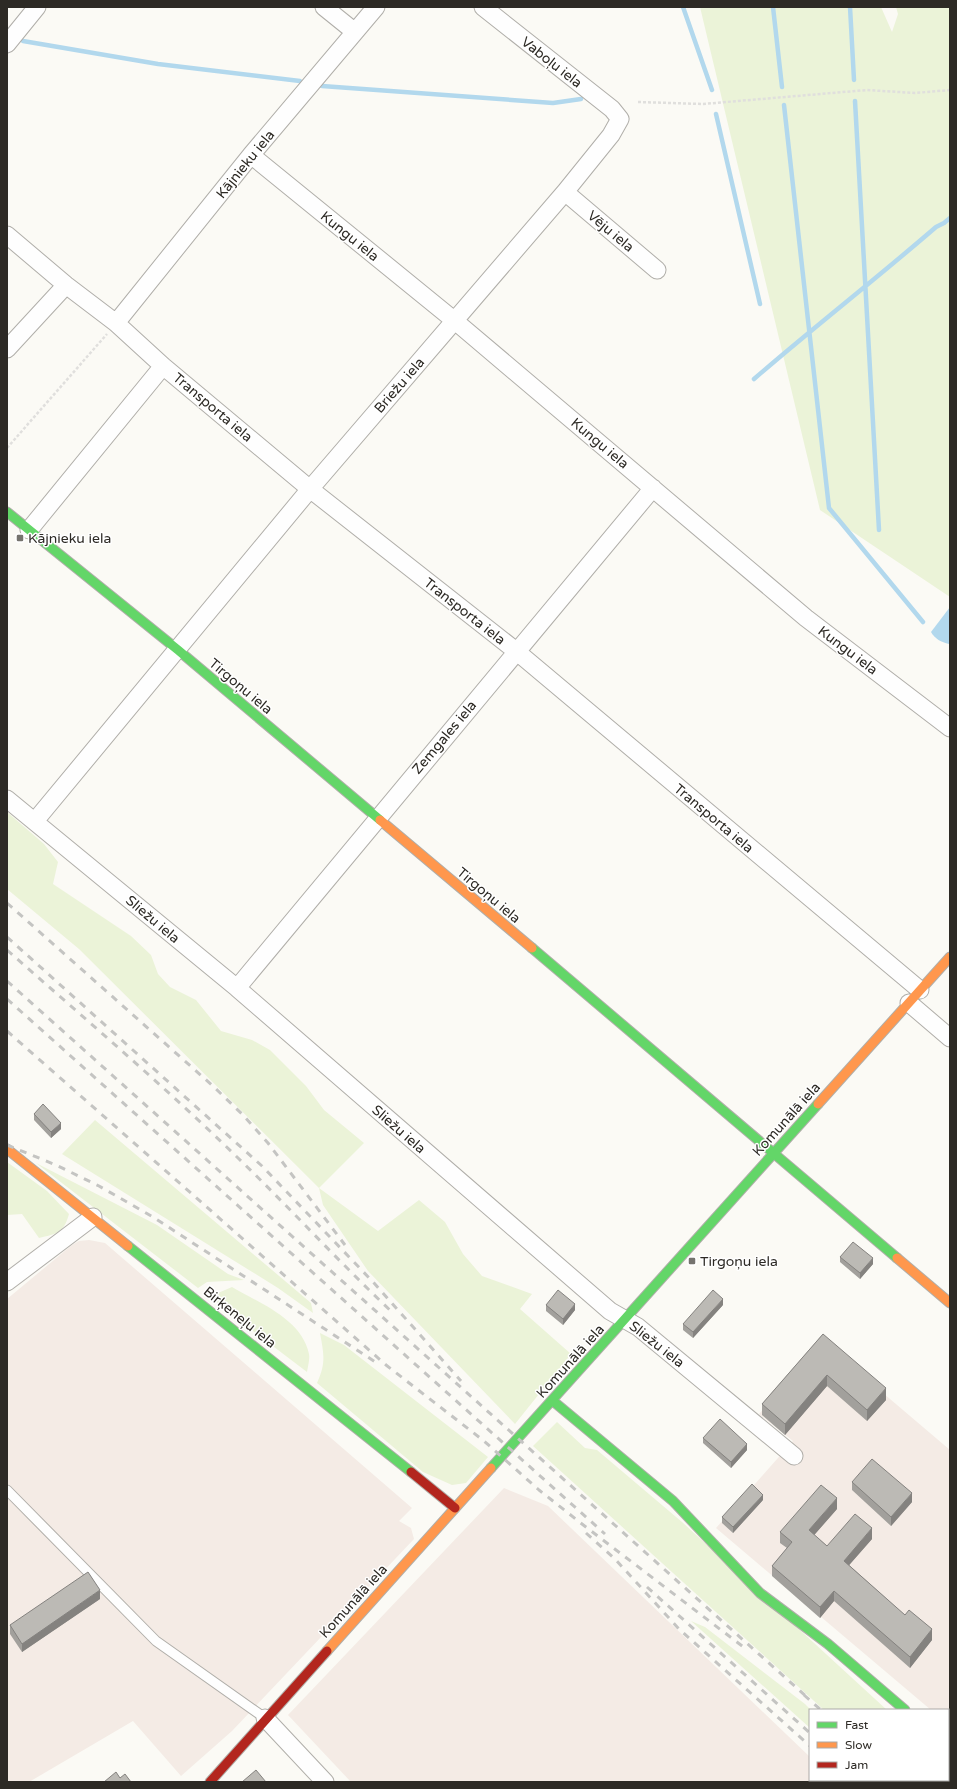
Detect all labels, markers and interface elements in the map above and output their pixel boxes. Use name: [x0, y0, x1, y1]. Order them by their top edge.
street label: Vaboļu iela: [518, 33, 586, 91]
street label: Kājnieku iela: [213, 127, 278, 202]
street label: Vēju iela: [584, 207, 637, 256]
street label: Kungu iela: [317, 208, 382, 265]
street label: Briežu iela: [371, 354, 428, 417]
street label: Transporta iela: [169, 369, 256, 446]
street label: Kungu iela: [567, 414, 632, 472]
place label: Kājnieku iela: [28, 530, 111, 547]
marker: Kājnieku iela: [15, 533, 25, 543]
street label: Transporta iela: [421, 574, 509, 648]
street label: Kungu iela: [815, 622, 881, 678]
street label: Tirgoņu iela: [205, 655, 276, 718]
street label: Zemgales iela: [409, 697, 480, 778]
street label: Transporta iela: [670, 780, 757, 857]
street label: Tirgoņu iela: [453, 864, 524, 927]
street label: Sliežu iela: [122, 892, 183, 947]
street label: Komunālā iela: [749, 1079, 824, 1160]
street label: Sliežu iela: [368, 1102, 429, 1157]
place label: Tirgoņu iela: [700, 1253, 778, 1270]
marker: Tirgoņu iela: [687, 1256, 697, 1266]
street label: Birķeneļu iela: [200, 1283, 280, 1352]
street label: Sliežu iela: [626, 1318, 688, 1371]
street label: Komunālā iela: [533, 1321, 608, 1402]
street label: Komunālā iela: [316, 1561, 391, 1642]
legend: [809, 1709, 949, 1781]
text: Fast: [845, 1718, 869, 1732]
text: Slow: [845, 1738, 872, 1752]
text: Jam: [845, 1758, 868, 1772]

